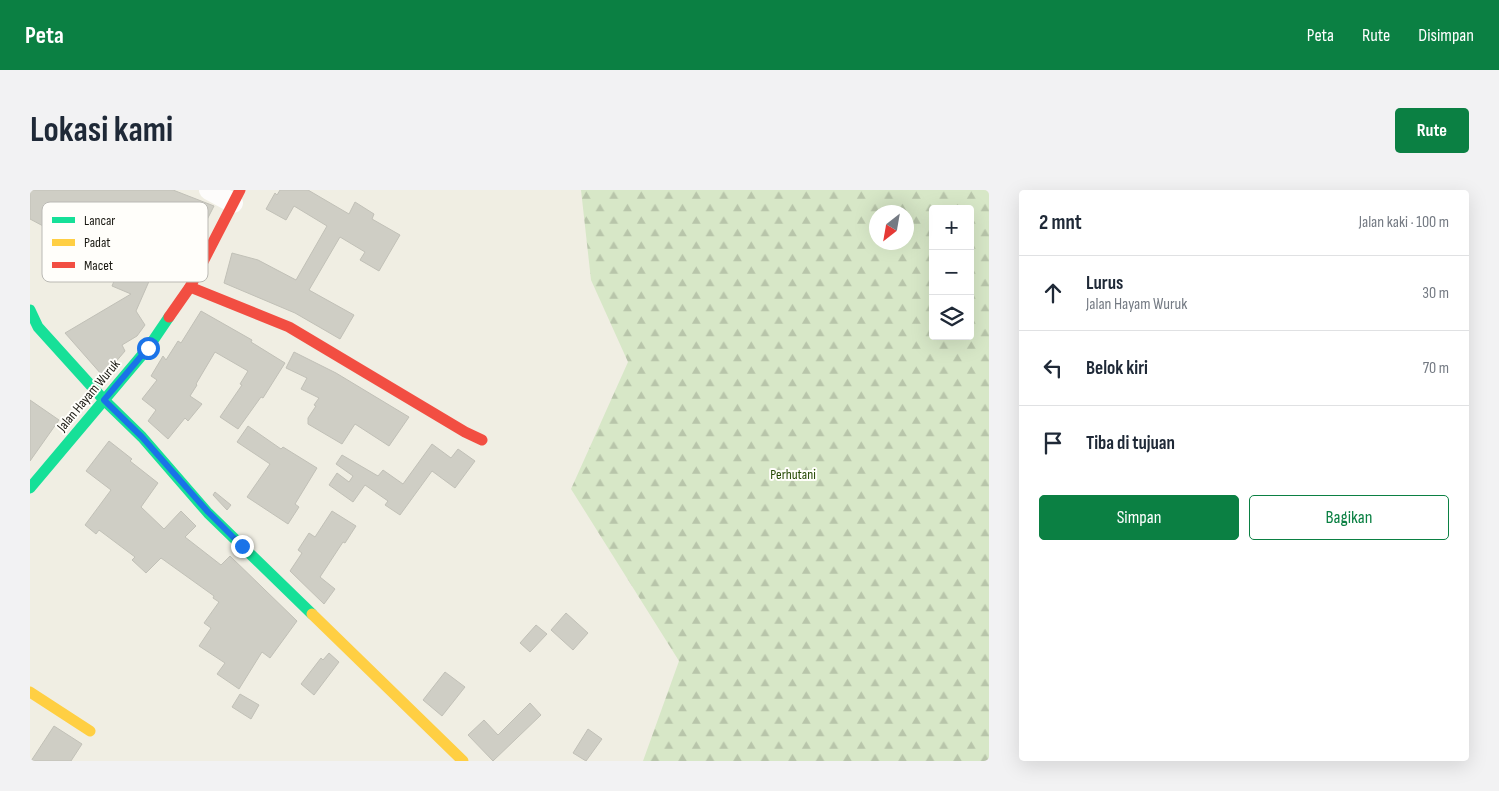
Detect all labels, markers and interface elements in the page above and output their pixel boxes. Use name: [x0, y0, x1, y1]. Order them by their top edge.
text: Peta: [25, 21, 64, 50]
text: Peta: [1307, 25, 1334, 46]
text: Rute: [1362, 25, 1390, 46]
text: Disimpan: [1418, 25, 1474, 46]
button: Rute: [1395, 108, 1469, 153]
text: Lokasi kami: [30, 109, 173, 152]
legend: [42, 202, 208, 282]
north arrow: [869, 205, 914, 250]
map controls: [929, 205, 974, 340]
button: +: [929, 205, 974, 250]
text: 2 mnt: [1039, 210, 1082, 235]
text: Lancar: [84, 212, 115, 229]
text: Jalan kaki · 100 m: [1359, 213, 1449, 232]
text: Padat: [84, 234, 111, 251]
button: −: [929, 250, 974, 295]
text: Macet: [84, 257, 113, 274]
text: Lurus: [1086, 272, 1123, 295]
icon: ahead: [1039, 279, 1067, 307]
text: 30 m: [1422, 284, 1449, 303]
button: layers: [929, 295, 974, 340]
text: Jalan Hayam Wuruk: [1086, 295, 1187, 314]
route start: [137, 337, 160, 360]
icon: left: [1039, 354, 1067, 382]
street label: Jalan Hayam Wuruk: [53, 355, 124, 436]
text: Belok kiri: [1086, 357, 1148, 380]
text: 70 m: [1423, 359, 1449, 378]
icon: arrive: [1039, 429, 1067, 457]
text: Tiba di tujuan: [1086, 432, 1175, 455]
park label: Perhutani: [770, 466, 816, 483]
button: Simpan: [1039, 495, 1239, 540]
button: Bagikan: [1249, 495, 1449, 540]
route end: [231, 535, 254, 558]

